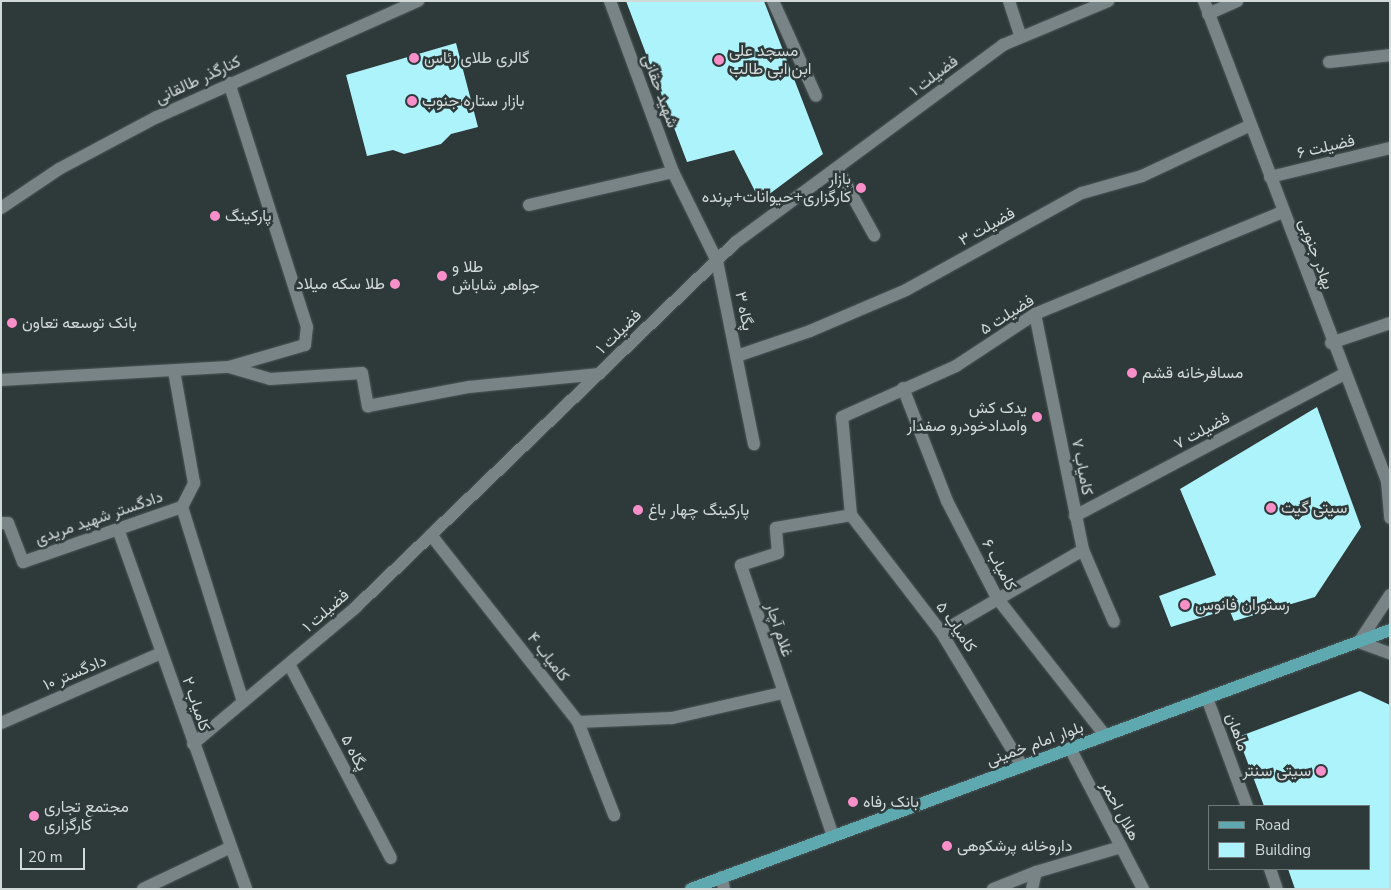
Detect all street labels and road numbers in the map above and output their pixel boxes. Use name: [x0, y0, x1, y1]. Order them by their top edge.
street label: کنارگذر طالقانی: [152, 52, 244, 108]
street label: شهید حقانی: [638, 52, 682, 130]
street label: فضیلت ۱: [906, 52, 962, 100]
street label: فضیلت ۶: [1295, 131, 1357, 163]
street label: فضیلت ۳: [955, 204, 1019, 250]
street label: بهادر جنوبی: [1294, 216, 1338, 292]
street label: پگاه ۳: [731, 290, 757, 332]
street label: فضیلت ۵: [976, 291, 1038, 339]
street label: فضیلت ۱: [592, 306, 646, 358]
street label: فضیلت ۷: [1171, 408, 1233, 454]
street label: کامیاب ۷: [1067, 437, 1097, 497]
street label: دادگستر شهید مریدی: [33, 487, 165, 549]
street label: کامیاب ۶: [977, 536, 1021, 594]
street label: فضیلت ۱: [299, 586, 353, 636]
street label: کامیاب ۵: [932, 598, 980, 656]
street label: غلام آچار: [761, 601, 797, 659]
street label: کامیاب ۴: [523, 629, 573, 685]
street label: دادگستر ۱۰: [40, 651, 110, 695]
street label: کامیاب ۲: [178, 674, 214, 734]
street label: ماهان: [1221, 710, 1253, 754]
street label: بلوار امام خمینی: [984, 718, 1086, 770]
street label: پگاه ۵: [337, 732, 371, 774]
street label: هلال احمر: [1096, 778, 1144, 844]

